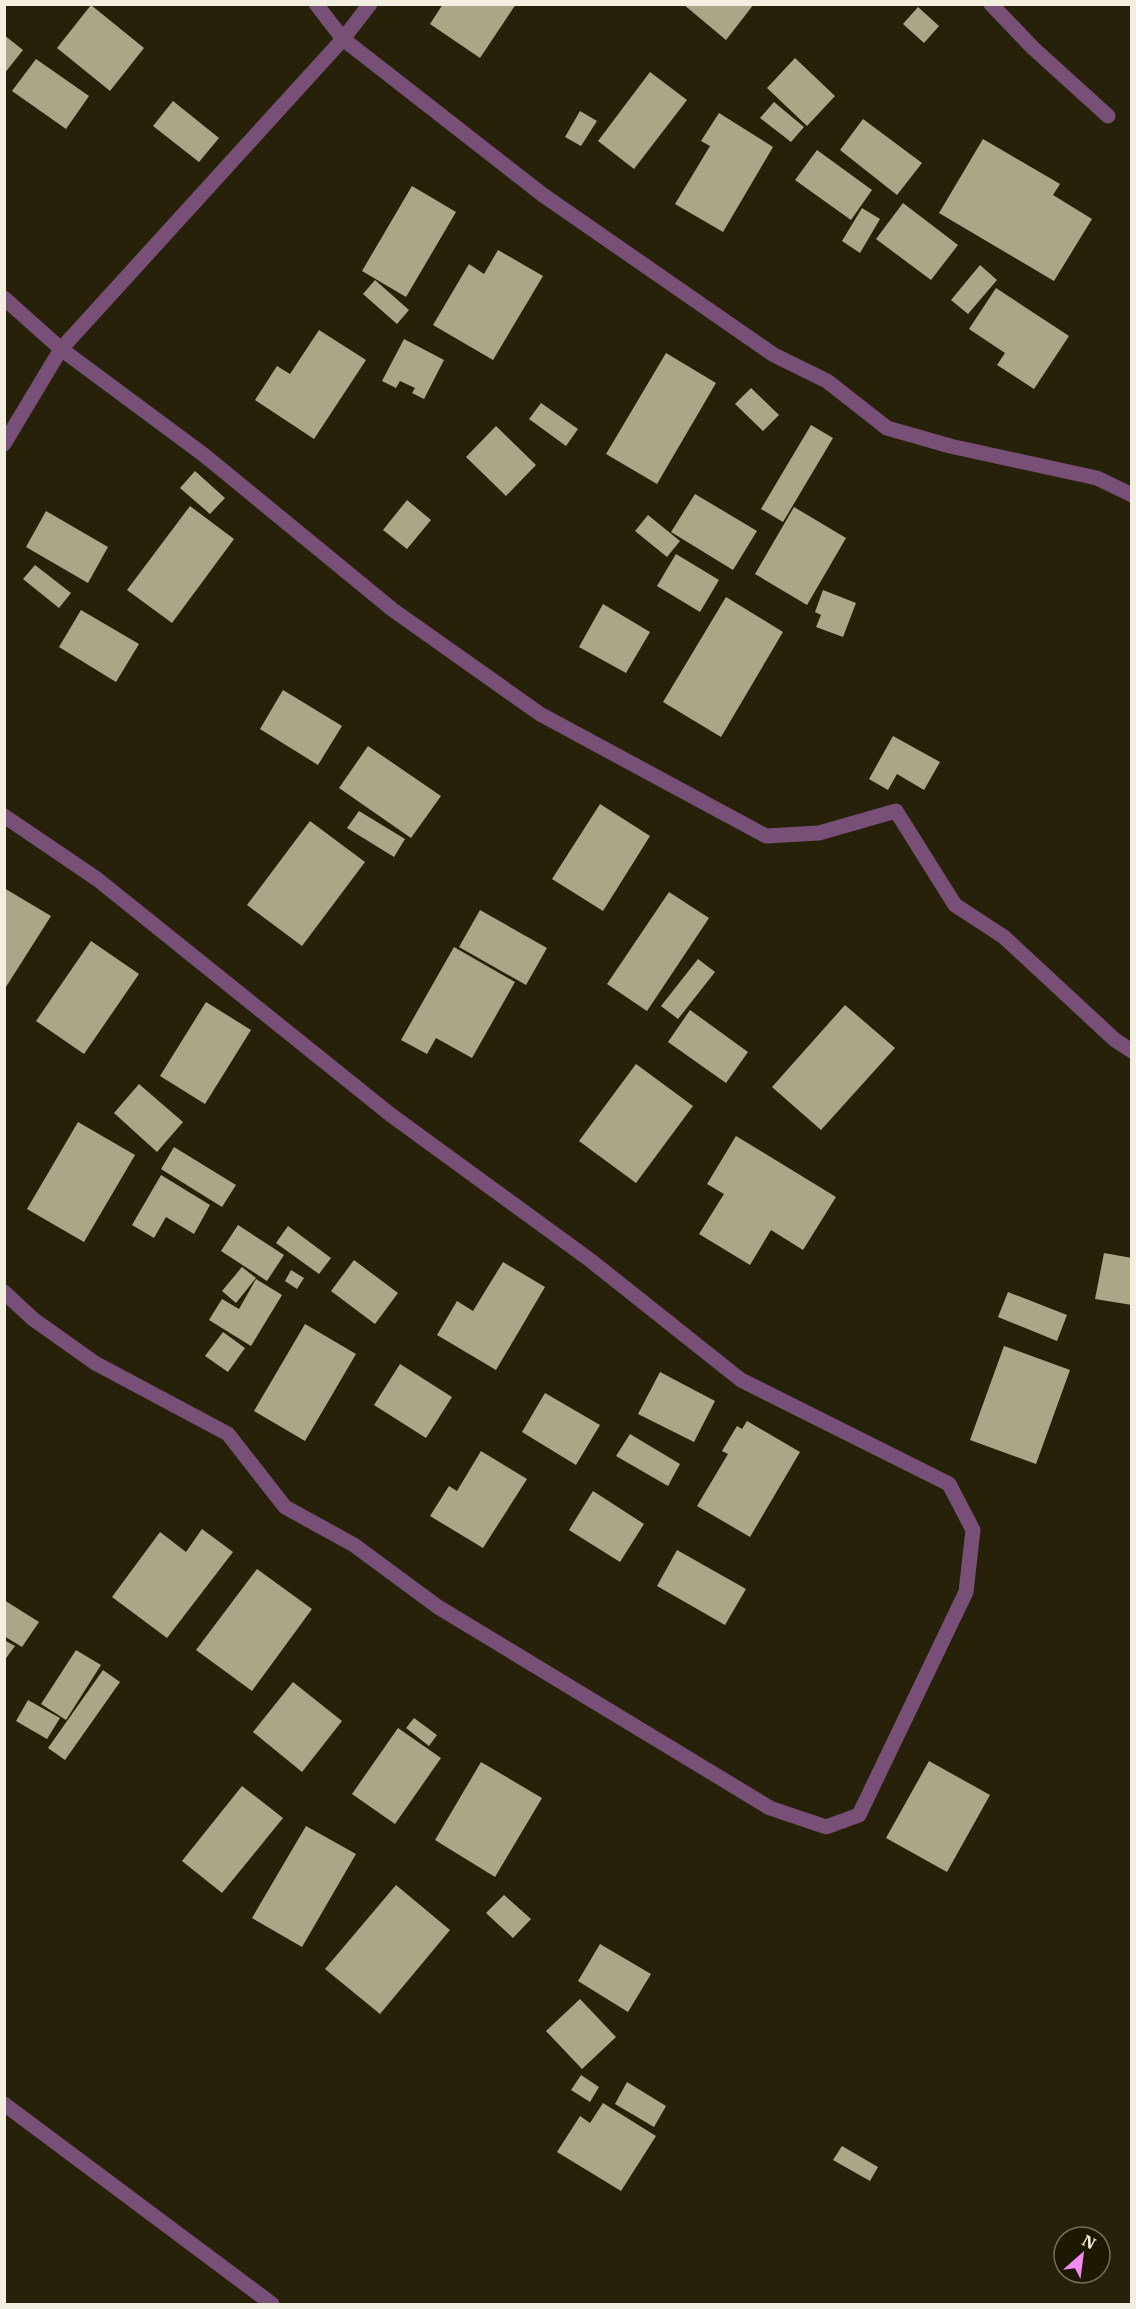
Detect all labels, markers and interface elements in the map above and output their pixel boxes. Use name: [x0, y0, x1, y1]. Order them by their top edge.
north arrow: [1052, 2225, 1112, 2285]
text: N: [1079, 2230, 1099, 2254]

